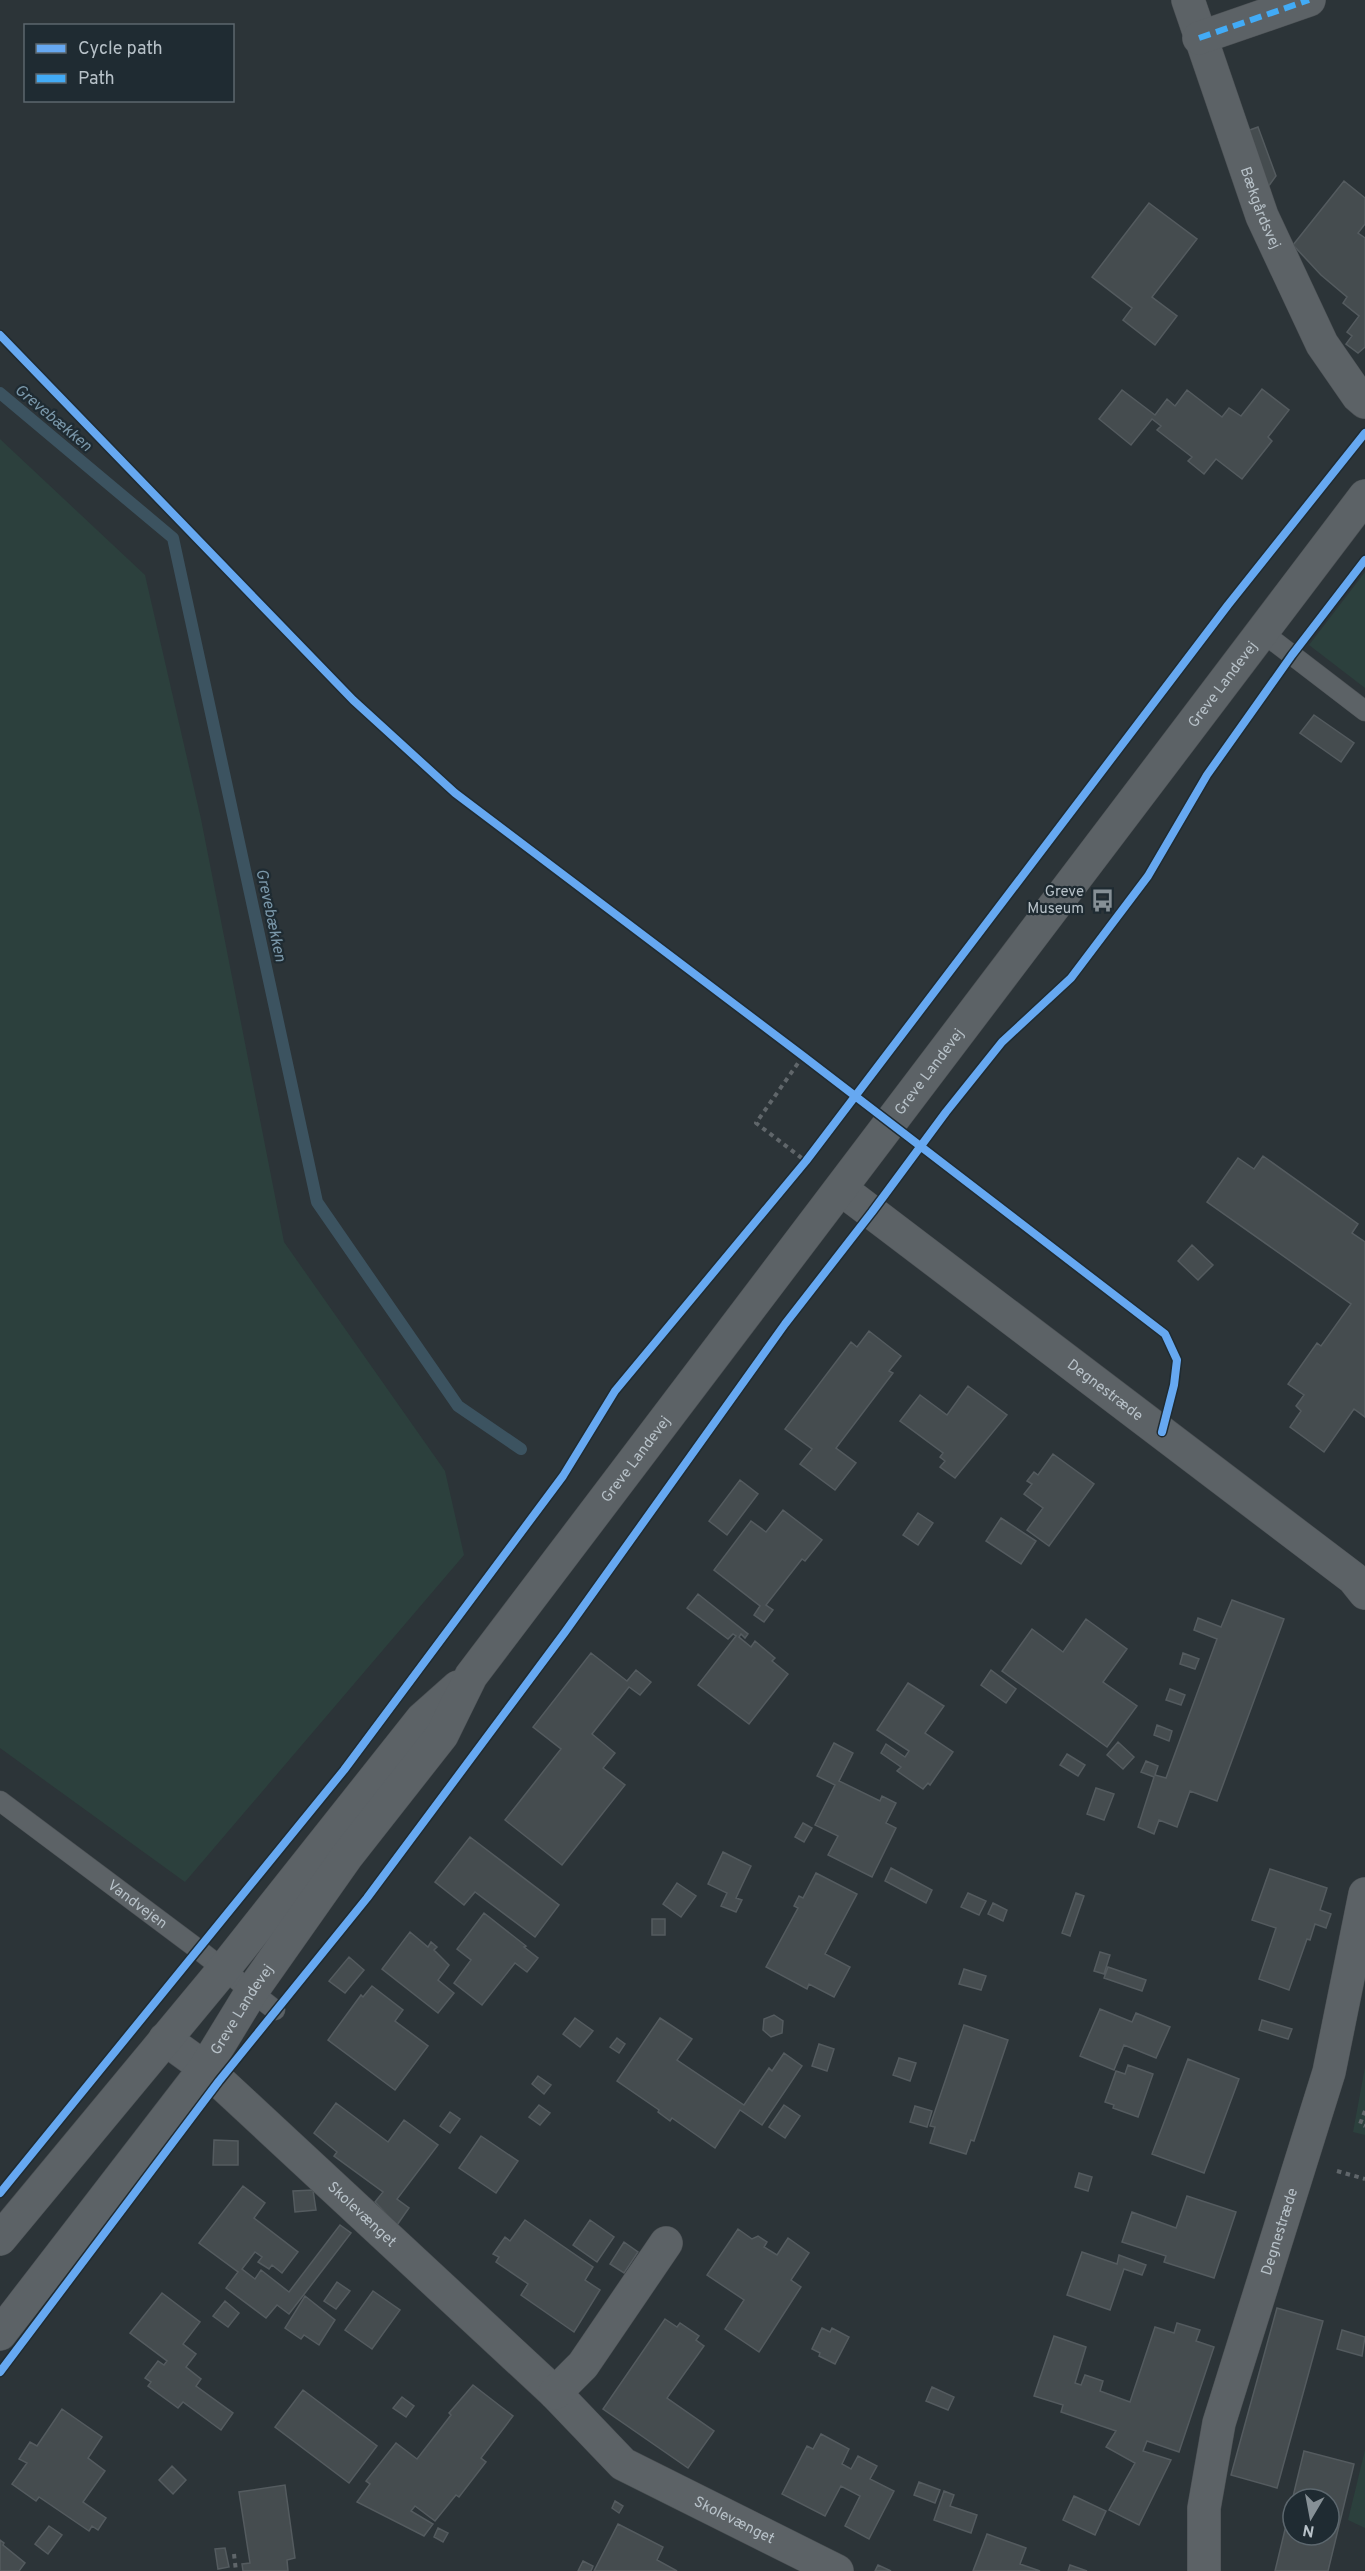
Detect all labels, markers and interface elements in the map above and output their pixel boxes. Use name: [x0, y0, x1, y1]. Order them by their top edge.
legend: [24, 24, 234, 102]
text: Cycle path: [78, 38, 163, 61]
text: Path: [78, 68, 115, 91]
street label: Bækgårdsvej: [1235, 164, 1284, 252]
water label: Grevebækken: [10, 380, 96, 457]
street label: Greve Landevej: [1185, 638, 1262, 732]
water label: Grevebækken: [250, 867, 290, 964]
place label: Greve Museum: [1027, 883, 1084, 919]
bus stop icon: Greve Museum: [1089, 887, 1115, 913]
street label: Greve Landevej: [891, 1025, 969, 1120]
street label: Degnestræde: [1063, 1356, 1146, 1426]
street label: Greve Landevej: [598, 1413, 676, 1507]
street label: Vandvejen: [103, 1877, 171, 1934]
street label: Greve Landevej: [207, 1961, 279, 2059]
street label: Skolevænget: [323, 2178, 400, 2252]
street label: Degnestræde: [1258, 2186, 1303, 2278]
north arrow: [1281, 2487, 1341, 2547]
street label: Skolevænget: [690, 2493, 777, 2549]
text: N: [1301, 2519, 1316, 2541]

